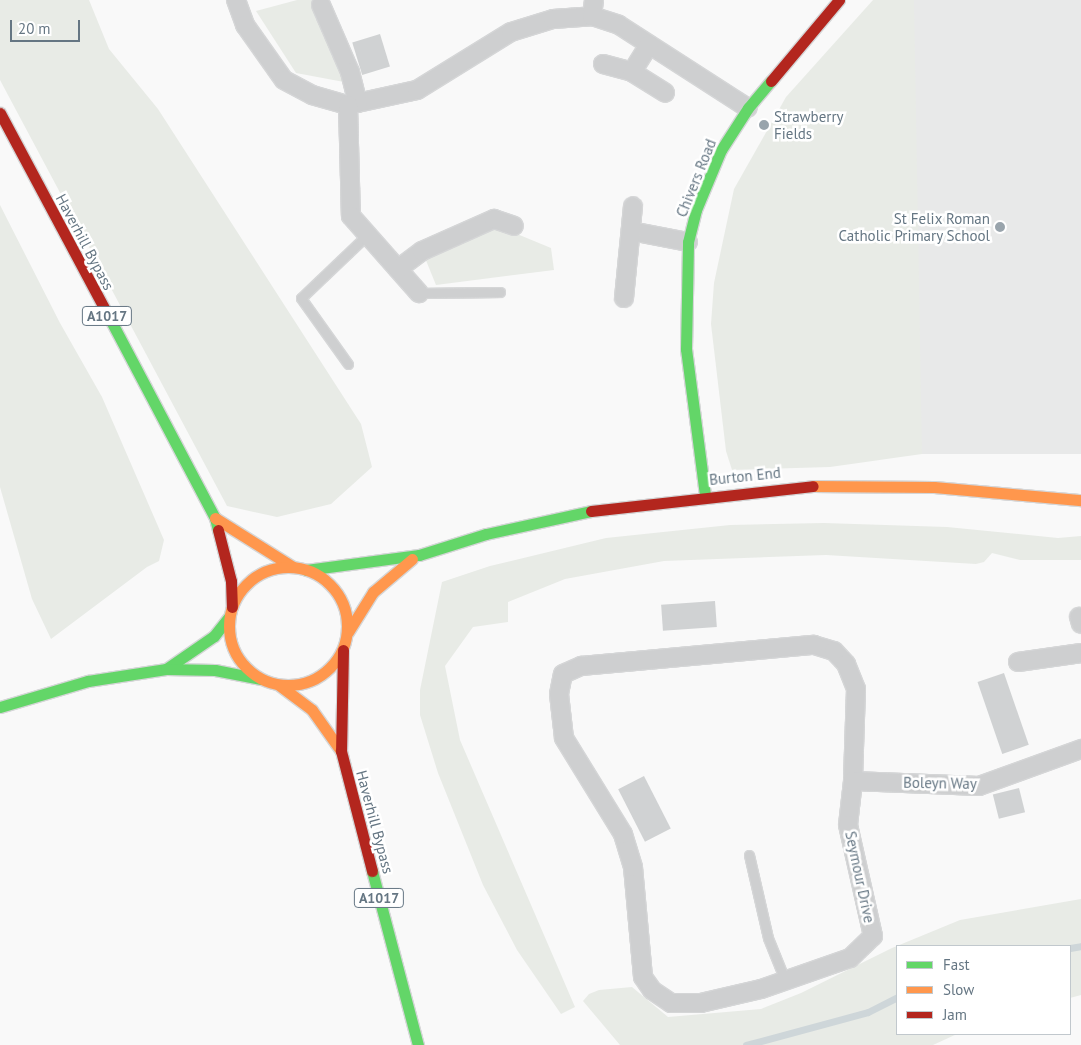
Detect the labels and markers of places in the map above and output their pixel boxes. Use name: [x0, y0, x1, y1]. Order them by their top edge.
place label: Strawberry Fields: [774, 107, 844, 142]
marker: Strawberry Fields: [758, 119, 770, 131]
place label: St Felix Roman Catholic Primary School: [838, 209, 990, 244]
marker: St Felix Roman Catholic Primary School: [994, 221, 1006, 233]

